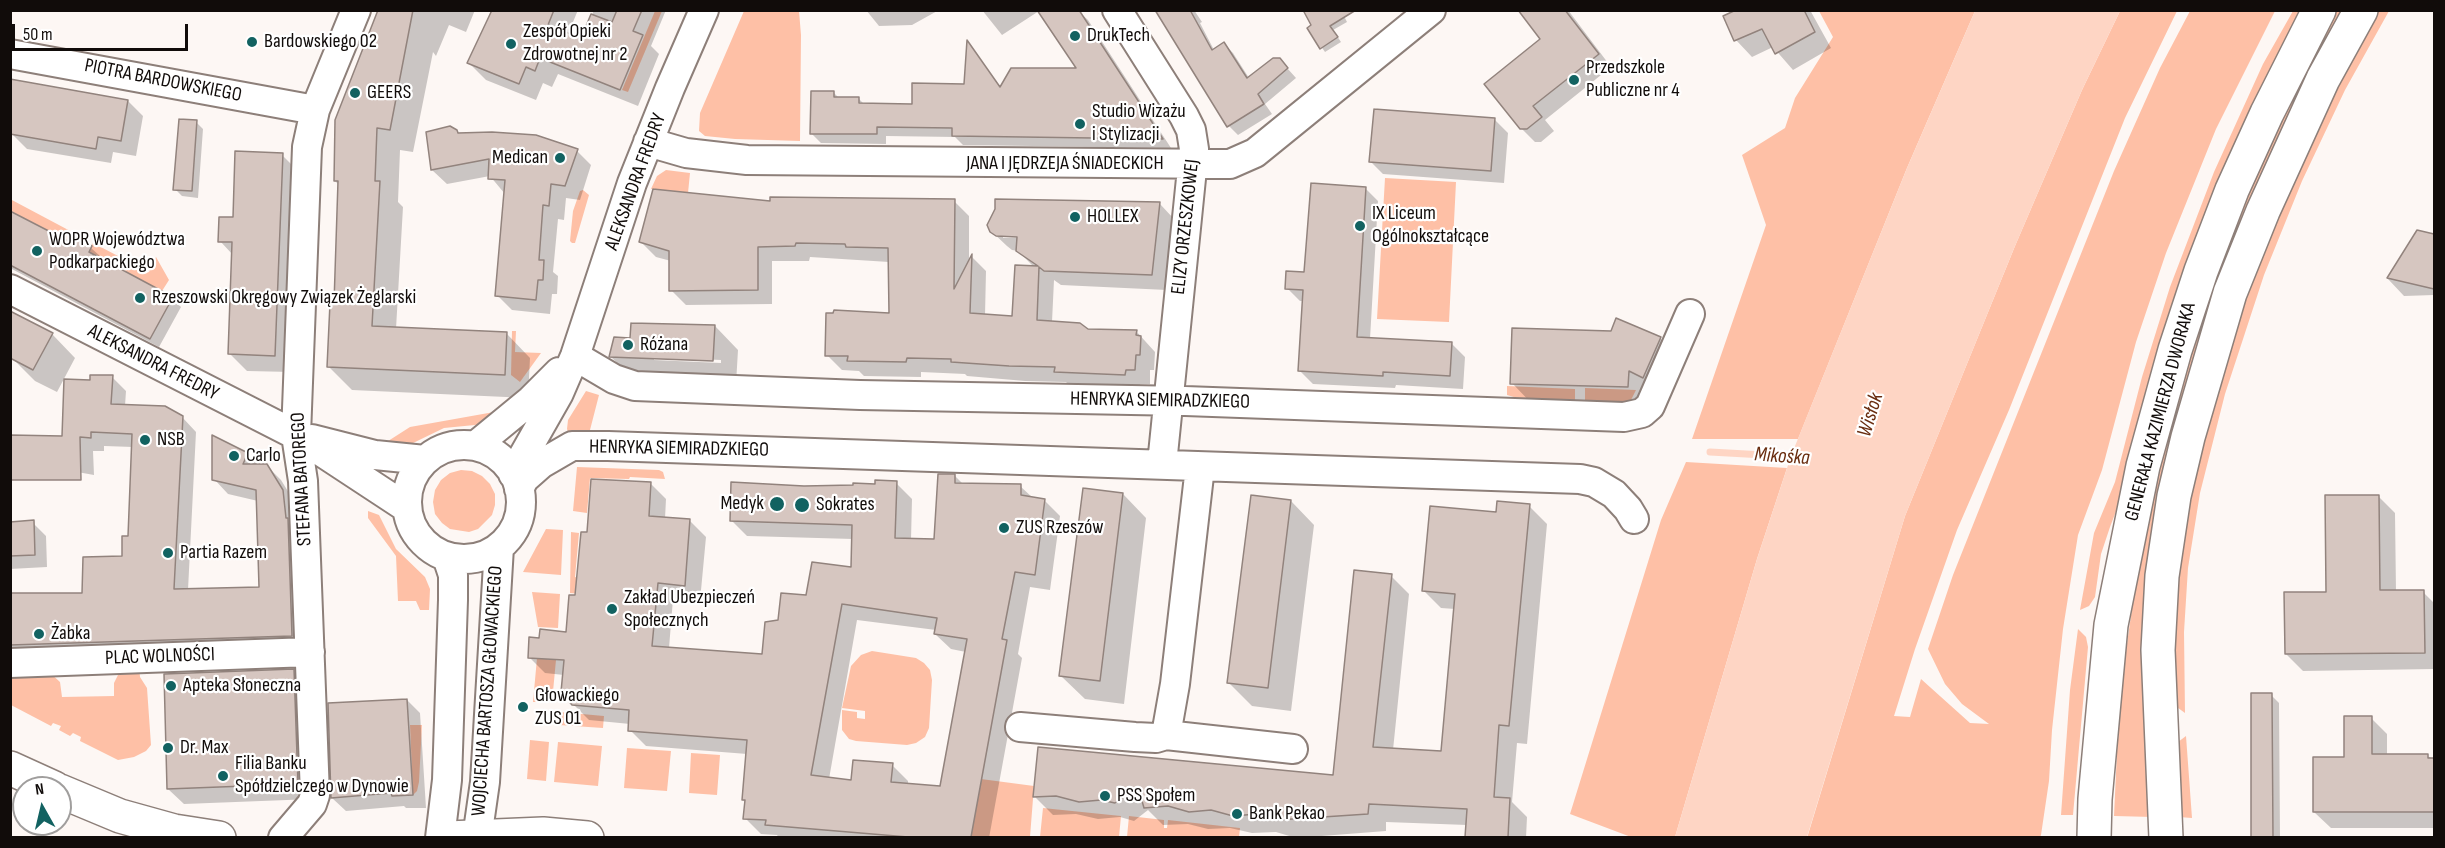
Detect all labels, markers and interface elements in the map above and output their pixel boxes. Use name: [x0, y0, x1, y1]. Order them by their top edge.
scale bar: [15, 12, 190, 50]
place label: Zespół Opieki Zdrowotnej nr 2: [523, 20, 627, 67]
text: 50 m: [23, 24, 53, 45]
place label: DrukTech: [1087, 24, 1150, 48]
marker: DrukTech: [1068, 29, 1082, 43]
place label: Bardowskiego 02: [264, 30, 377, 54]
marker: Bardowskiego 02: [245, 35, 259, 49]
marker: Zespół Opieki Zdrowotnej nr 2: [504, 37, 518, 51]
street label: PIOTRA BARDOWSKIEGO: [82, 54, 244, 108]
place label: Przedszkole Publiczne nr 4: [1586, 56, 1680, 103]
marker: Przedszkole Publiczne nr 4: [1567, 73, 1581, 87]
place label: GEERS: [367, 81, 411, 105]
marker: GEERS: [348, 86, 362, 100]
place label: Studio Wizażu i Stylizacji: [1092, 100, 1186, 147]
street label: ALEKSANDRA FREDRY: [600, 110, 672, 254]
marker: Studio Wizażu i Stylizacji: [1073, 117, 1087, 131]
place label: Medican: [492, 146, 548, 170]
marker: Medican: [553, 151, 567, 165]
street label: JANA I JĘDRZEJA ŚNIADECKICH: [966, 152, 1164, 176]
street label: ELIZY ORZESZKOWEJ: [1167, 158, 1205, 296]
place label: IX Liceum Ogólnokształcące: [1372, 202, 1489, 249]
place label: HOLLEX: [1087, 205, 1139, 229]
marker: HOLLEX: [1068, 210, 1082, 224]
marker: IX Liceum Ogólnokształcące: [1353, 219, 1367, 233]
place label: WOPR Województwa Podkarpackiego: [49, 228, 185, 275]
marker: WOPR Województwa Podkarpackiego: [30, 244, 44, 258]
place label: Rzeszowski Okręgowy Związek Żeglarski: [152, 286, 416, 310]
marker: Rzeszowski Okręgowy Związek Żeglarski: [133, 291, 147, 305]
street label: GENERAŁA KAZIMIERZA DWORAKA: [2120, 300, 2202, 524]
street label: ALEKSANDRA FREDRY: [84, 320, 222, 406]
place label: Różana: [640, 333, 688, 357]
marker: Różana: [621, 338, 635, 352]
street label: HENRYKA SIEMIRADZKIEGO: [1070, 387, 1250, 415]
water label: Wisłok: [1852, 390, 1890, 440]
street label: STEFANA BATOREGO: [287, 411, 317, 547]
place label: NSB: [157, 428, 185, 452]
marker: NSB: [138, 433, 152, 447]
street label: HENRYKA SIEMIRADZKIEGO: [589, 435, 769, 463]
water label: Mikośka: [1753, 442, 1811, 472]
place label: Carlo: [246, 444, 281, 468]
marker: Carlo: [227, 449, 241, 463]
place label: Medyk: [720, 492, 764, 516]
place label: Sokrates: [816, 493, 875, 517]
marker: Medyk: [768, 495, 786, 513]
marker: Sokrates: [793, 496, 811, 514]
place label: ZUS Rzeszów: [1016, 516, 1103, 540]
marker: ZUS Rzeszów: [997, 521, 1011, 535]
place label: Partia Razem: [180, 541, 267, 565]
marker: Partia Razem: [161, 546, 175, 560]
street label: WOJCIECHA BARTOSZA GŁOWACKIEGO: [467, 565, 509, 817]
place label: Zakład Ubezpieczeń Społecznych: [624, 586, 755, 633]
marker: Zakład Ubezpieczeń Społecznych: [605, 602, 619, 616]
place label: Żabka: [51, 622, 90, 646]
marker: Żabka: [32, 627, 46, 641]
street label: PLAC WOLNOŚCI: [105, 643, 215, 671]
place label: Apteka Słoneczna: [183, 674, 301, 698]
marker: Apteka Słoneczna: [164, 679, 178, 693]
place label: Głowackiego ZUS 01: [535, 684, 619, 731]
marker: Głowackiego ZUS 01: [516, 700, 530, 714]
place label: Dr. Max: [180, 736, 228, 760]
marker: Dr. Max: [161, 741, 175, 755]
place label: Filia Banku Spółdzielczego w Dynowie: [235, 752, 409, 799]
marker: Filia Banku Spółdzielczego w Dynowie: [216, 769, 230, 783]
north arrow: [12, 776, 72, 836]
text: N: [34, 780, 45, 800]
place label: PSS Społem: [1117, 784, 1195, 808]
marker: PSS Społem: [1098, 789, 1112, 803]
place label: Bank Pekao: [1249, 802, 1325, 826]
marker: Bank Pekao: [1230, 807, 1244, 821]

